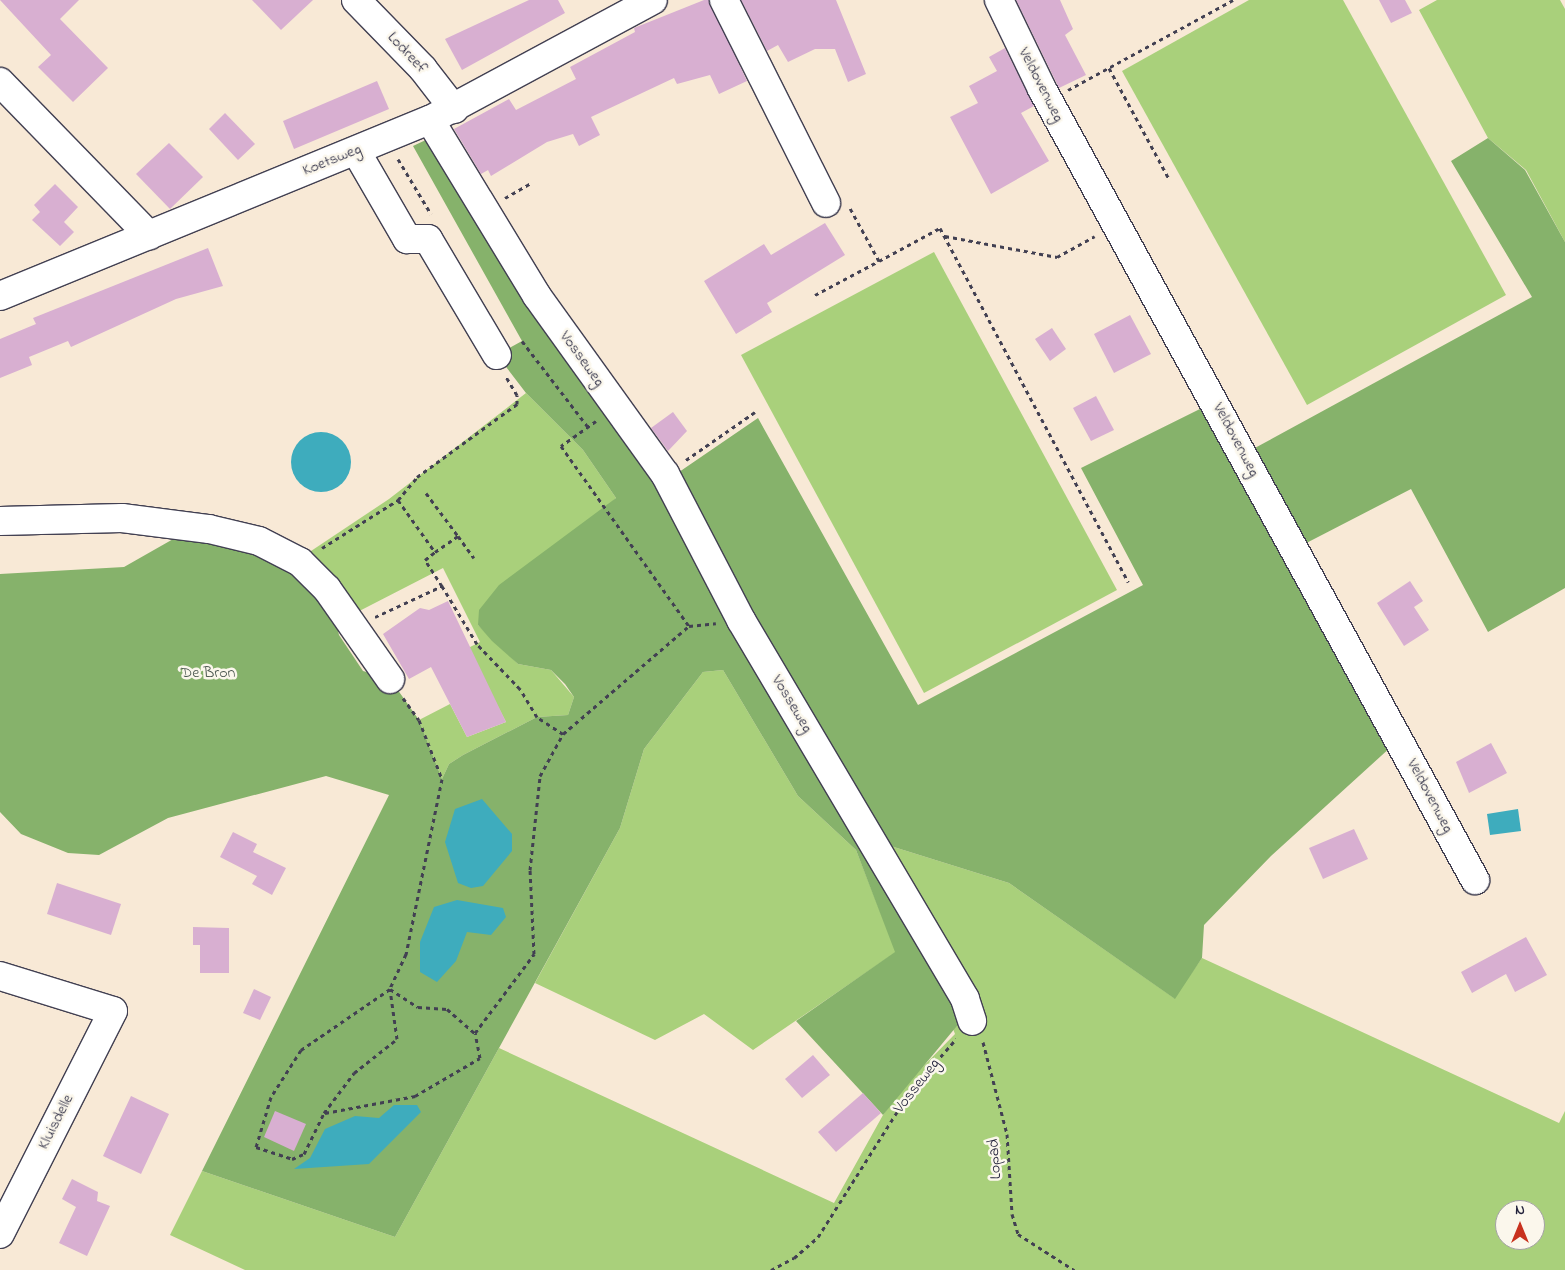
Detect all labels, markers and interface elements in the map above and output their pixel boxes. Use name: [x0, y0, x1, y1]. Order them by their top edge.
street label: Lodreef: [383, 28, 431, 78]
street label: Veldovenweg: [1014, 44, 1068, 126]
street label: Koetsweg: [300, 140, 364, 180]
street label: Vosseweg: [555, 327, 609, 391]
street label: Veldovenweg: [1208, 400, 1264, 480]
park label: De Bron: [181, 663, 235, 683]
street label: Vosseweg: [767, 672, 817, 736]
street label: Veldovenweg: [1402, 756, 1458, 836]
street label: Vosseweg: [890, 1055, 944, 1117]
street label: Kluisdelle: [34, 1091, 78, 1153]
street label: Lopad: [984, 1138, 1006, 1180]
north arrow: [1495, 1200, 1545, 1250]
text: N: [1515, 1200, 1525, 1221]

